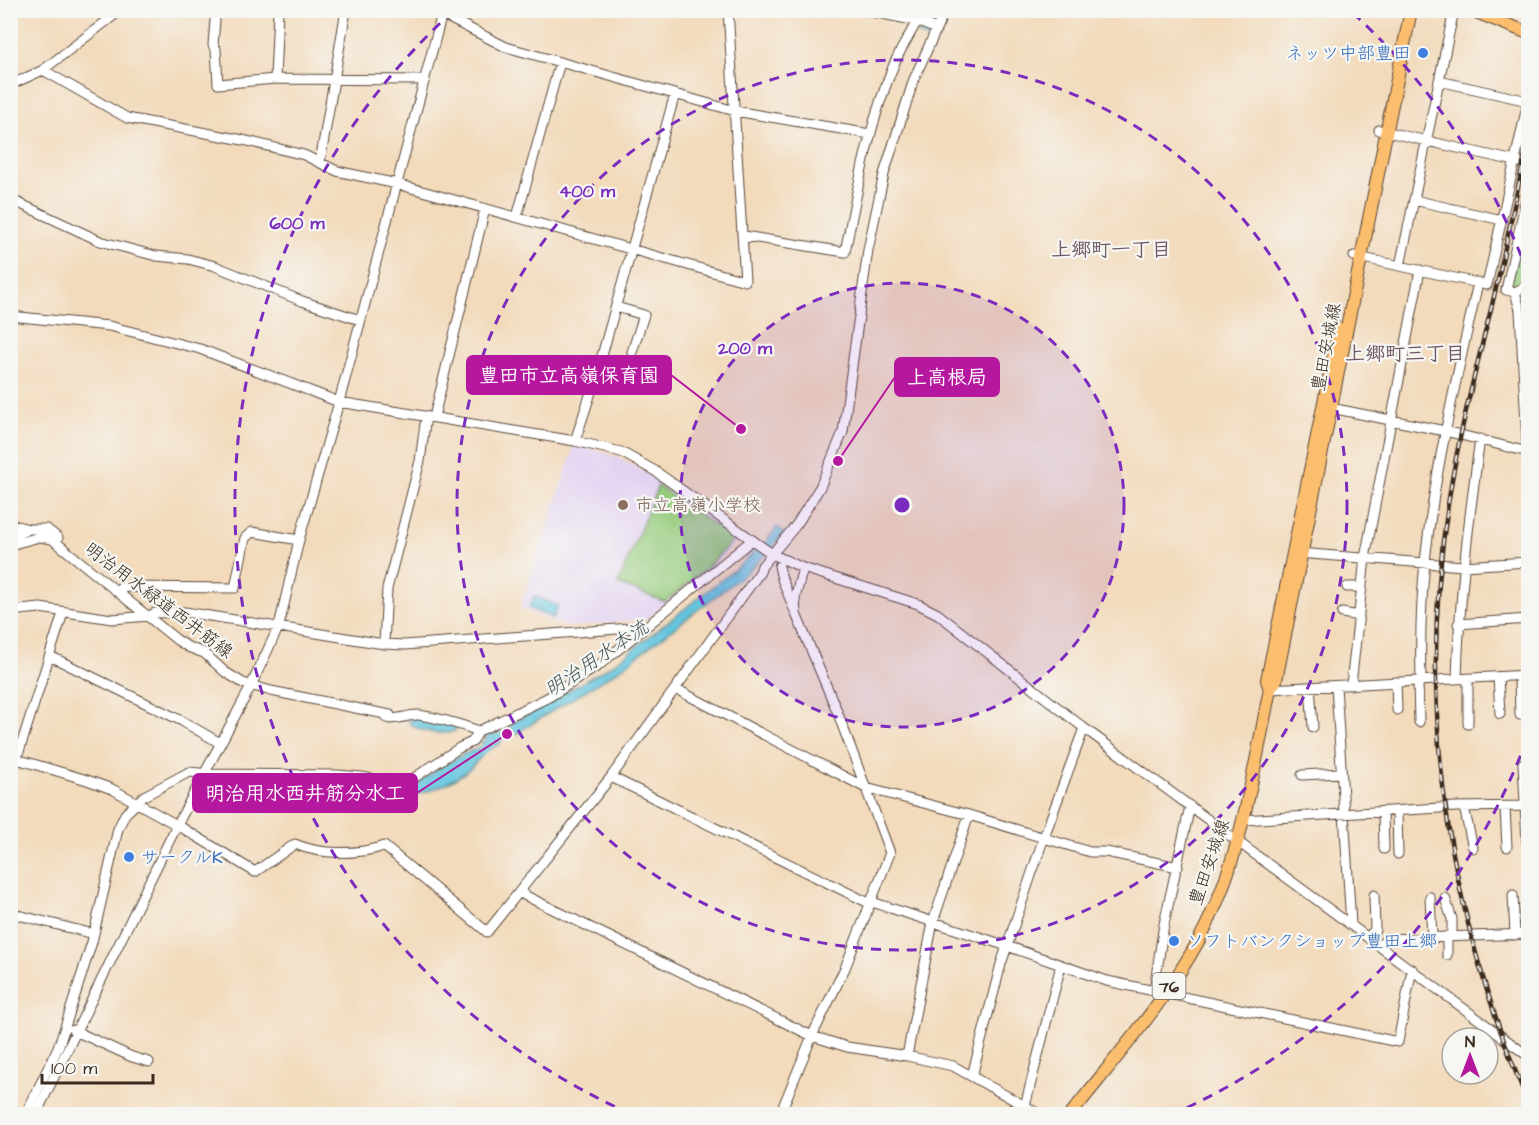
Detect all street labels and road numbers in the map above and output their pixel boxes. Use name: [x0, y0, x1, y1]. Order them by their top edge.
street label: 豊田安城線: [1306, 301, 1347, 394]
street label: 明治用水緑道西井筋線: [79, 536, 238, 665]
street label: 豊田安城線: [1183, 816, 1236, 909]
road number: 76: [1152, 973, 1186, 999]

